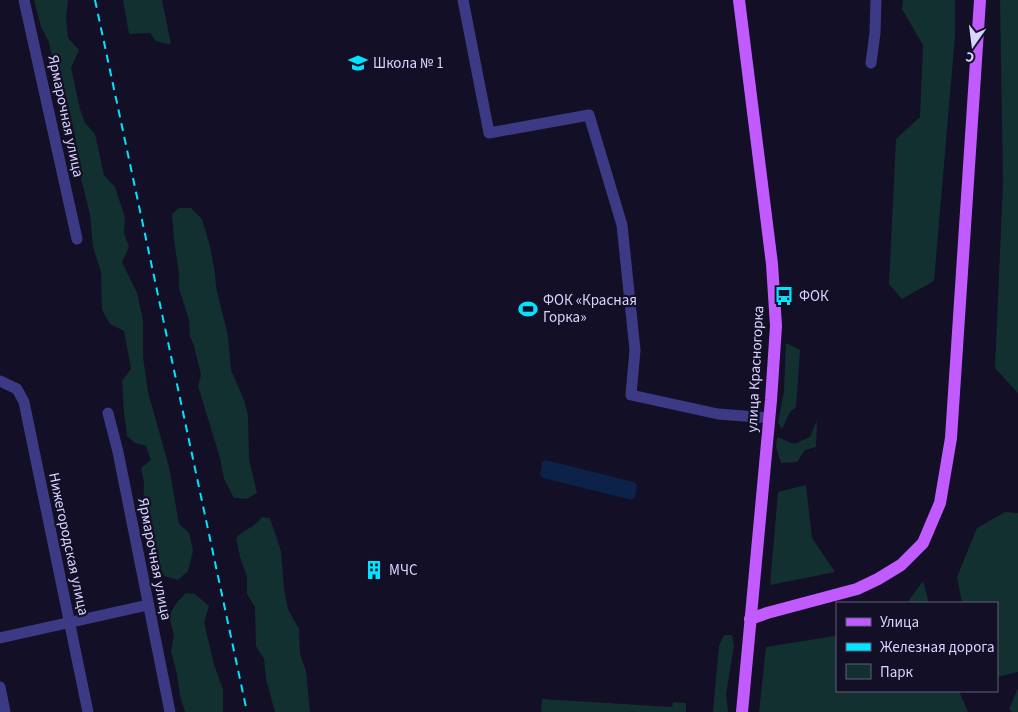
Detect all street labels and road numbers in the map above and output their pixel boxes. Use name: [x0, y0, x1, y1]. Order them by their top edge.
street label: Ярмарочная улица: [42, 53, 89, 179]
street label: улица Красногорка: [742, 305, 769, 433]
street label: Нижегородская улица: [43, 471, 94, 617]
street label: Ярмарочная улица: [132, 496, 177, 622]

